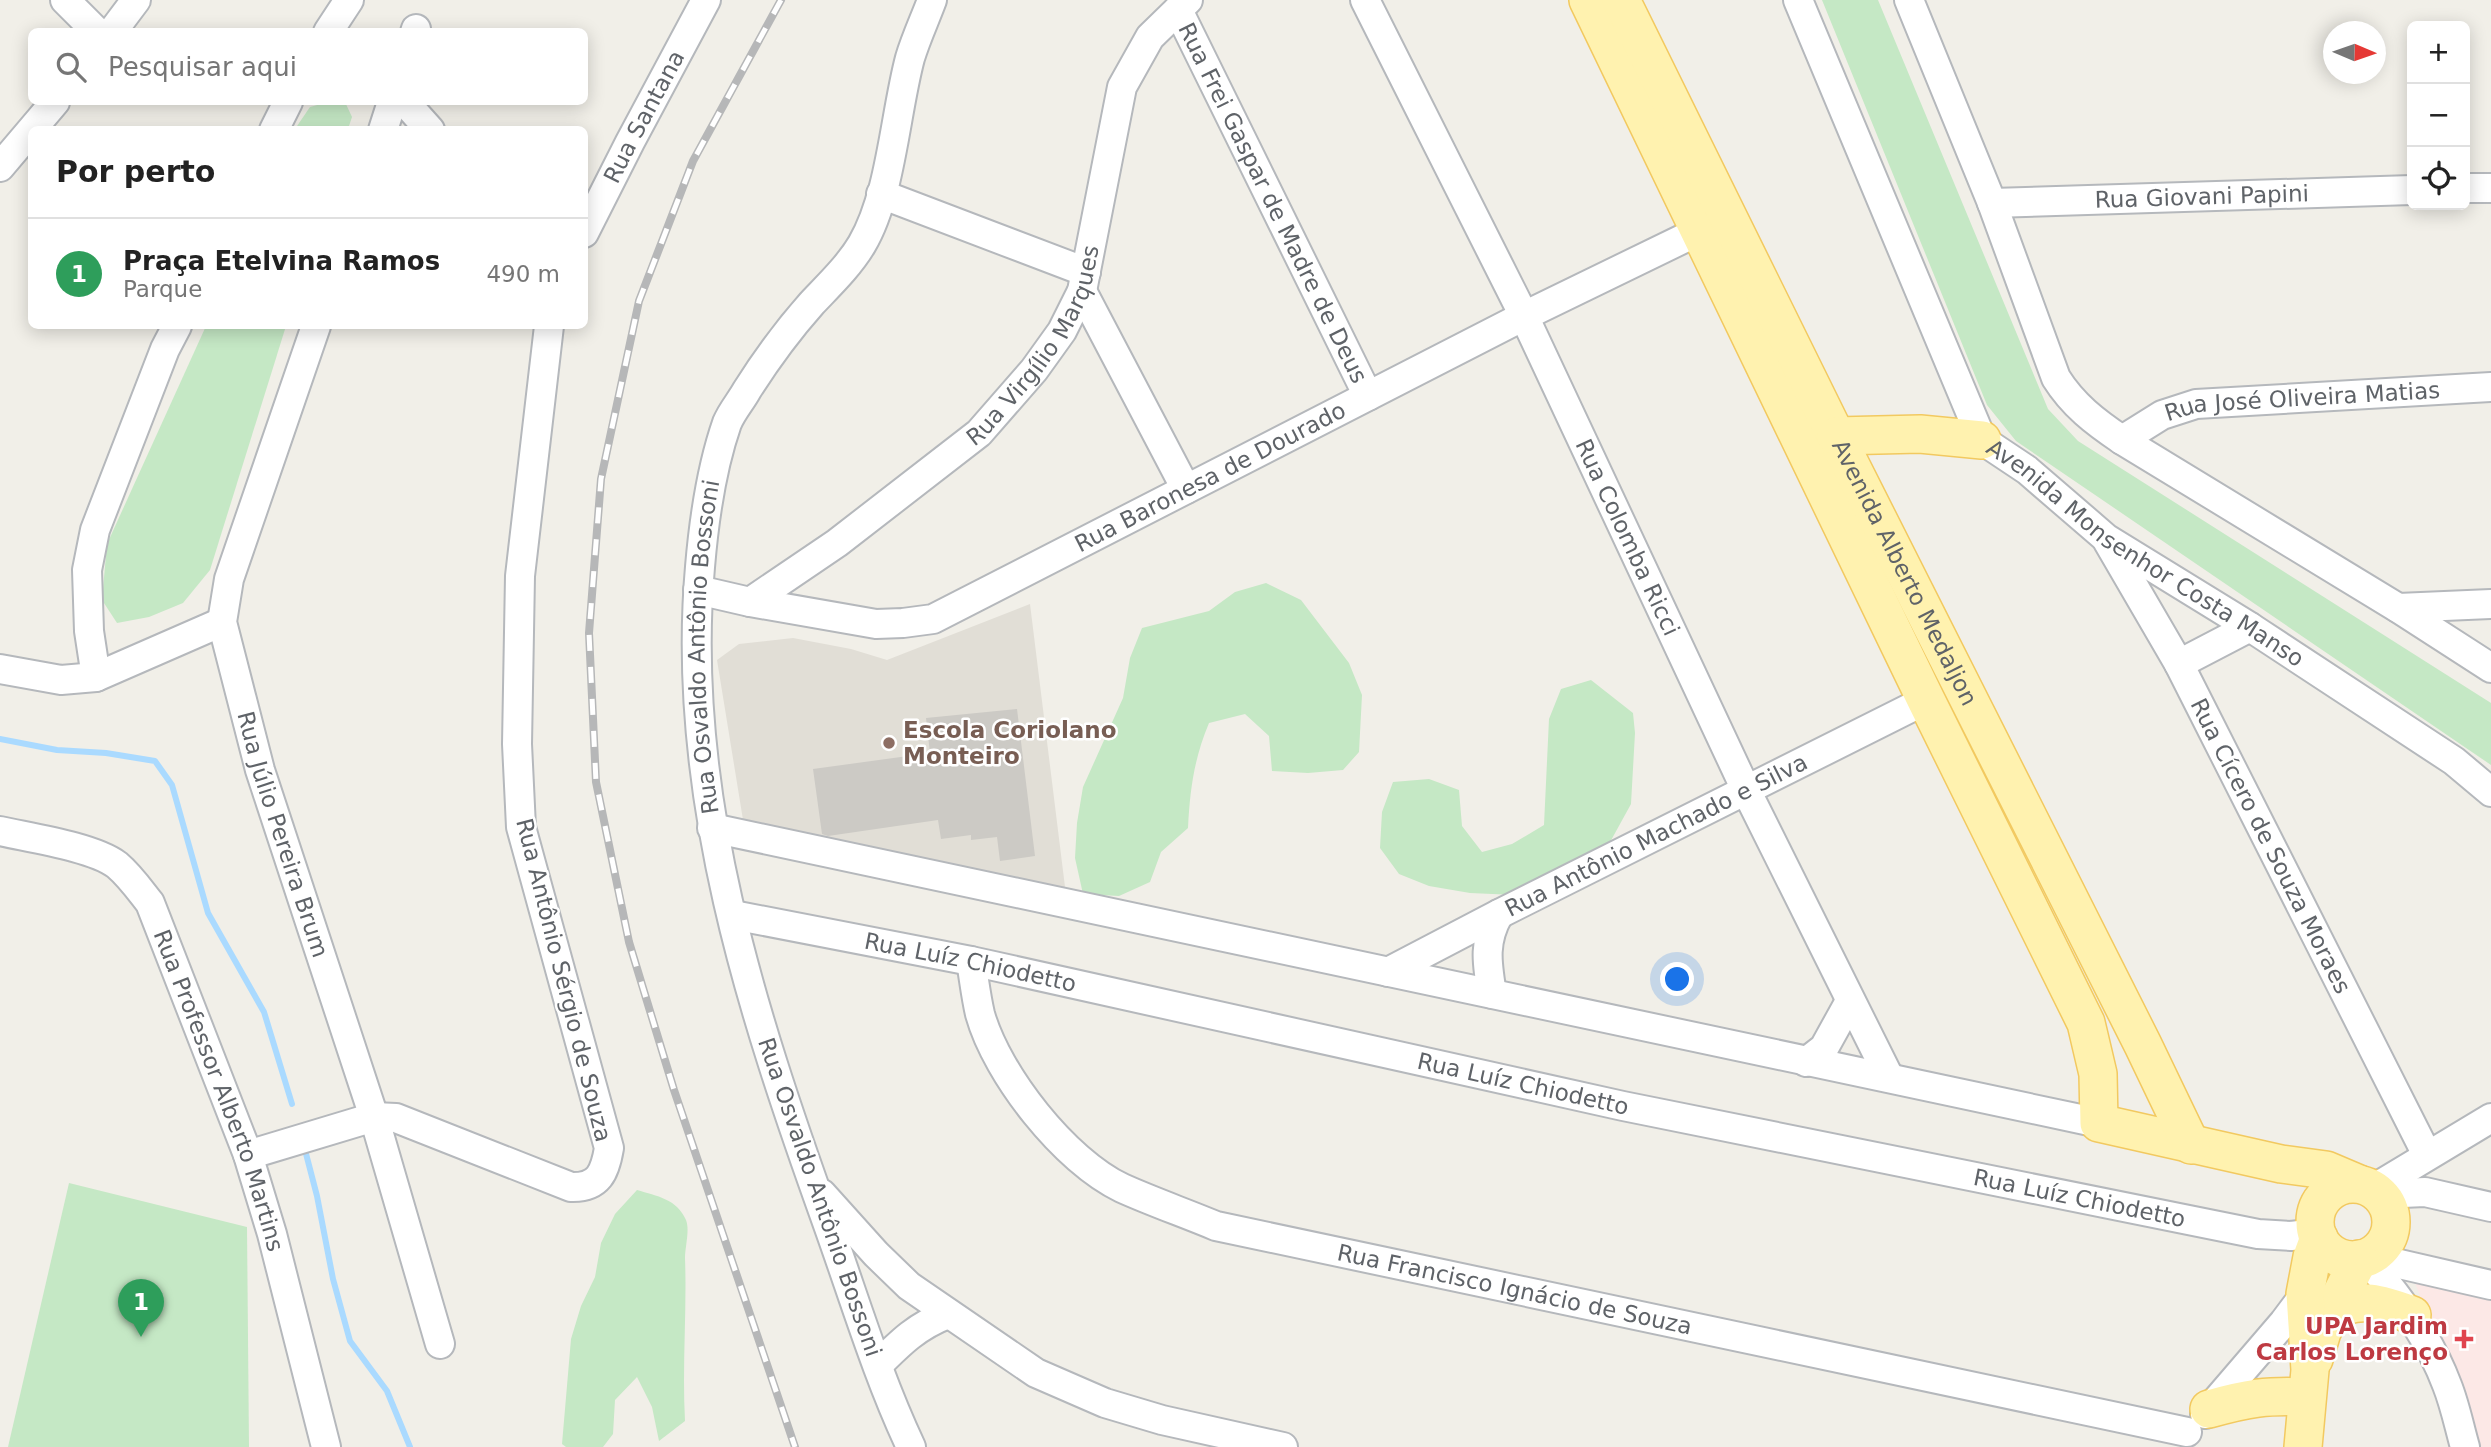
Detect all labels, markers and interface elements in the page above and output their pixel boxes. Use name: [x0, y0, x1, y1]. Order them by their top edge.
street label: Rua Frei Gaspar de Madre de Deus: [1173, 18, 1373, 387]
north arrow: [2323, 21, 2386, 84]
map controls: [2407, 21, 2470, 210]
button: +: [2407, 21, 2470, 84]
search box: [28, 28, 588, 105]
street label: Rua Santana: [599, 46, 690, 187]
icon: search: [52, 48, 90, 86]
text: Pesquisar aqui: [108, 52, 297, 82]
button: −: [2407, 84, 2470, 147]
button: locate: [2407, 147, 2470, 210]
text: Por perto: [56, 154, 215, 189]
street label: Rua Giovani Papini: [2094, 180, 2309, 213]
street label: Rua Virgílio Marques: [961, 243, 1104, 451]
text: Praça Etelvina Ramos: [123, 246, 440, 276]
text: 1: [71, 261, 87, 287]
text: 490 m: [486, 261, 560, 287]
text: Parque: [123, 276, 202, 302]
street label: Rua José Oliveira Matias: [2161, 377, 2441, 426]
street label: Rua Baronesa de Dourado: [1070, 397, 1350, 557]
street label: Avenida Monsenhor Costa Manso: [1982, 434, 2309, 672]
street label: Rua Colomba Ricci: [1570, 435, 1685, 640]
street label: Avenida Alberto Medaljon: [1827, 435, 1983, 710]
street label: Rua Osvaldo Antônio Bossoni: [684, 477, 724, 816]
street label: Rua Cícero de Souza Moraes: [2186, 694, 2356, 998]
street label: Rua Júlio Pereira Brum: [232, 709, 334, 961]
place label: Escola Coriolano Monteiro: [903, 717, 1117, 769]
marker: Escola Coriolano Monteiro: [881, 735, 897, 751]
street label: Rua Antônio Machado e Silva: [1501, 749, 1812, 922]
street label: Rua Antônio Sérgio de Souza: [511, 816, 617, 1144]
street label: Rua Professor Alberto Martins: [149, 926, 289, 1254]
street label: Rua Luíz Chiodetto: [862, 928, 1079, 997]
your location: [1660, 962, 1694, 996]
street label: Rua Osvaldo Antônio Bossoni: [753, 1034, 887, 1360]
street label: Rua Luíz Chiodetto: [1415, 1048, 1631, 1120]
street label: Rua Luíz Chiodetto: [1971, 1164, 2188, 1232]
street label: Rua Francisco Ignácio de Souza: [1335, 1239, 1694, 1340]
pin: 1: [118, 1279, 164, 1337]
place label: UPA Jardim Carlos Lorenço: [2256, 1313, 2448, 1365]
marker: UPA Jardim Carlos Lorenço: [2454, 1329, 2474, 1349]

